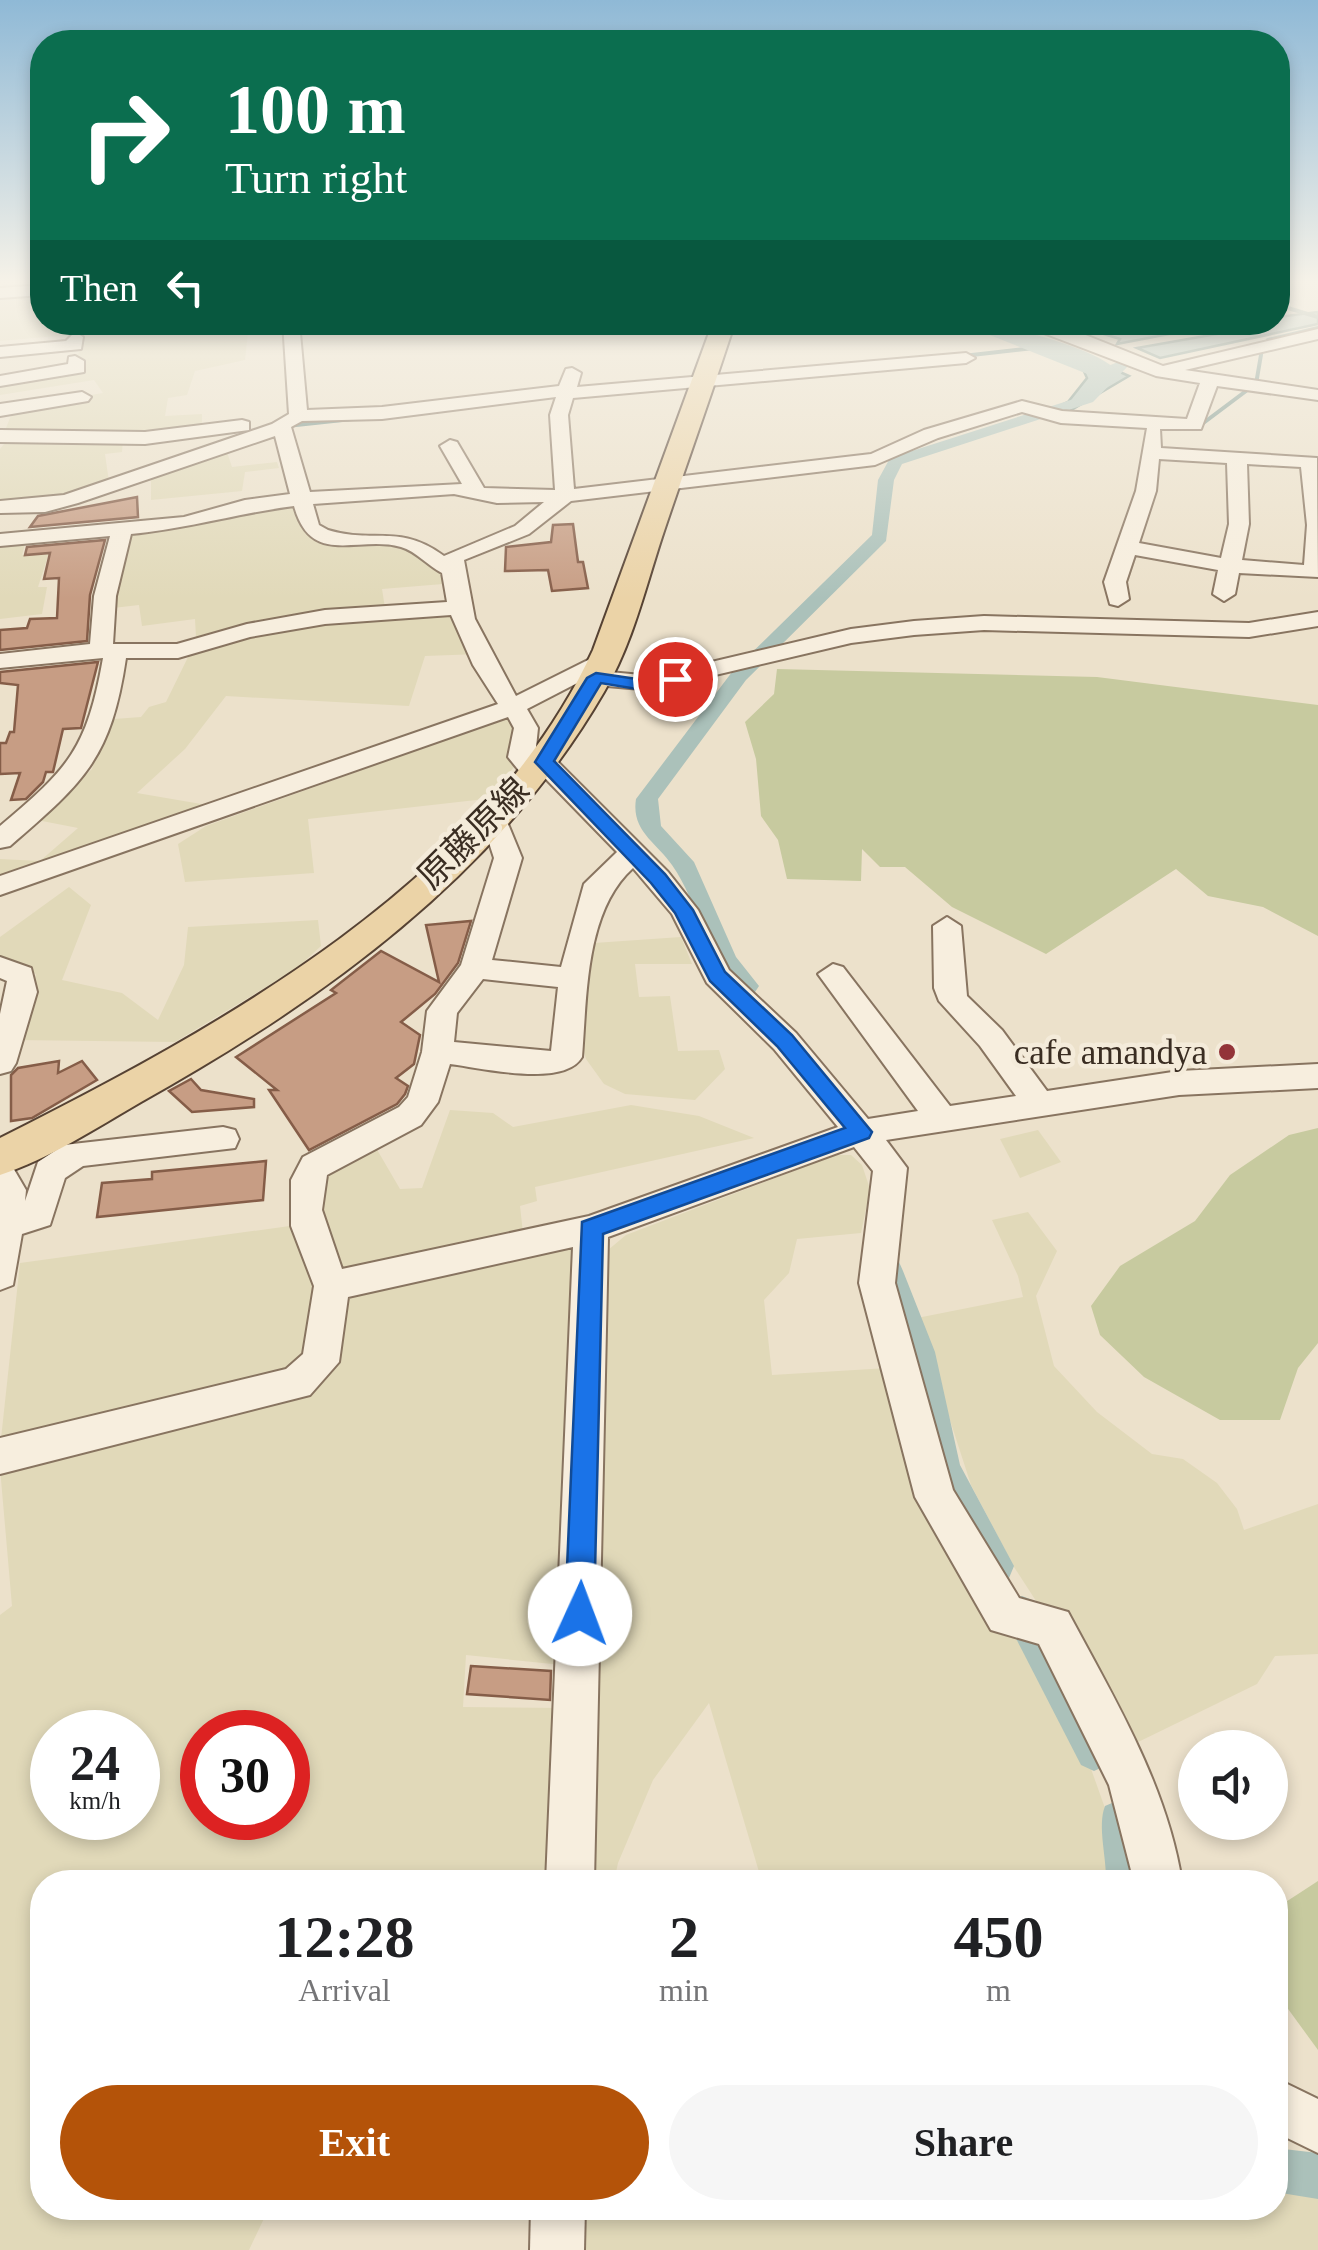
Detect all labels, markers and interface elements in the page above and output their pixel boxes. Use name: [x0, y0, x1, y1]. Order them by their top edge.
icon: right: [60, 70, 190, 200]
text: 100 m: [225, 71, 406, 148]
text: Turn right: [225, 153, 407, 203]
icon: left: [158, 260, 213, 315]
text: Then: [60, 267, 138, 309]
pin: [633, 637, 718, 722]
icon: arrive: [648, 652, 703, 707]
street label: 原藤原線: [410, 770, 537, 897]
place label: cafe amandya: [1014, 1033, 1207, 1072]
marker: cafe amandya: [1216, 1041, 1238, 1063]
position arrow: [528, 1562, 632, 1666]
speed limit sign: 30: [180, 1710, 310, 1840]
map controls: [1178, 1730, 1288, 1840]
button: sound: [1178, 1730, 1288, 1840]
text: 24: [70, 1735, 120, 1791]
text: km/h: [69, 1787, 121, 1814]
text: 12:28: [275, 1904, 415, 1970]
text: 2: [669, 1904, 699, 1970]
text: 450: [953, 1904, 1043, 1970]
text: Arrival: [298, 1972, 391, 2008]
text: min: [659, 1972, 709, 2008]
text: m: [986, 1972, 1011, 2008]
button: Exit: [60, 2085, 649, 2200]
button: Share: [669, 2085, 1258, 2200]

